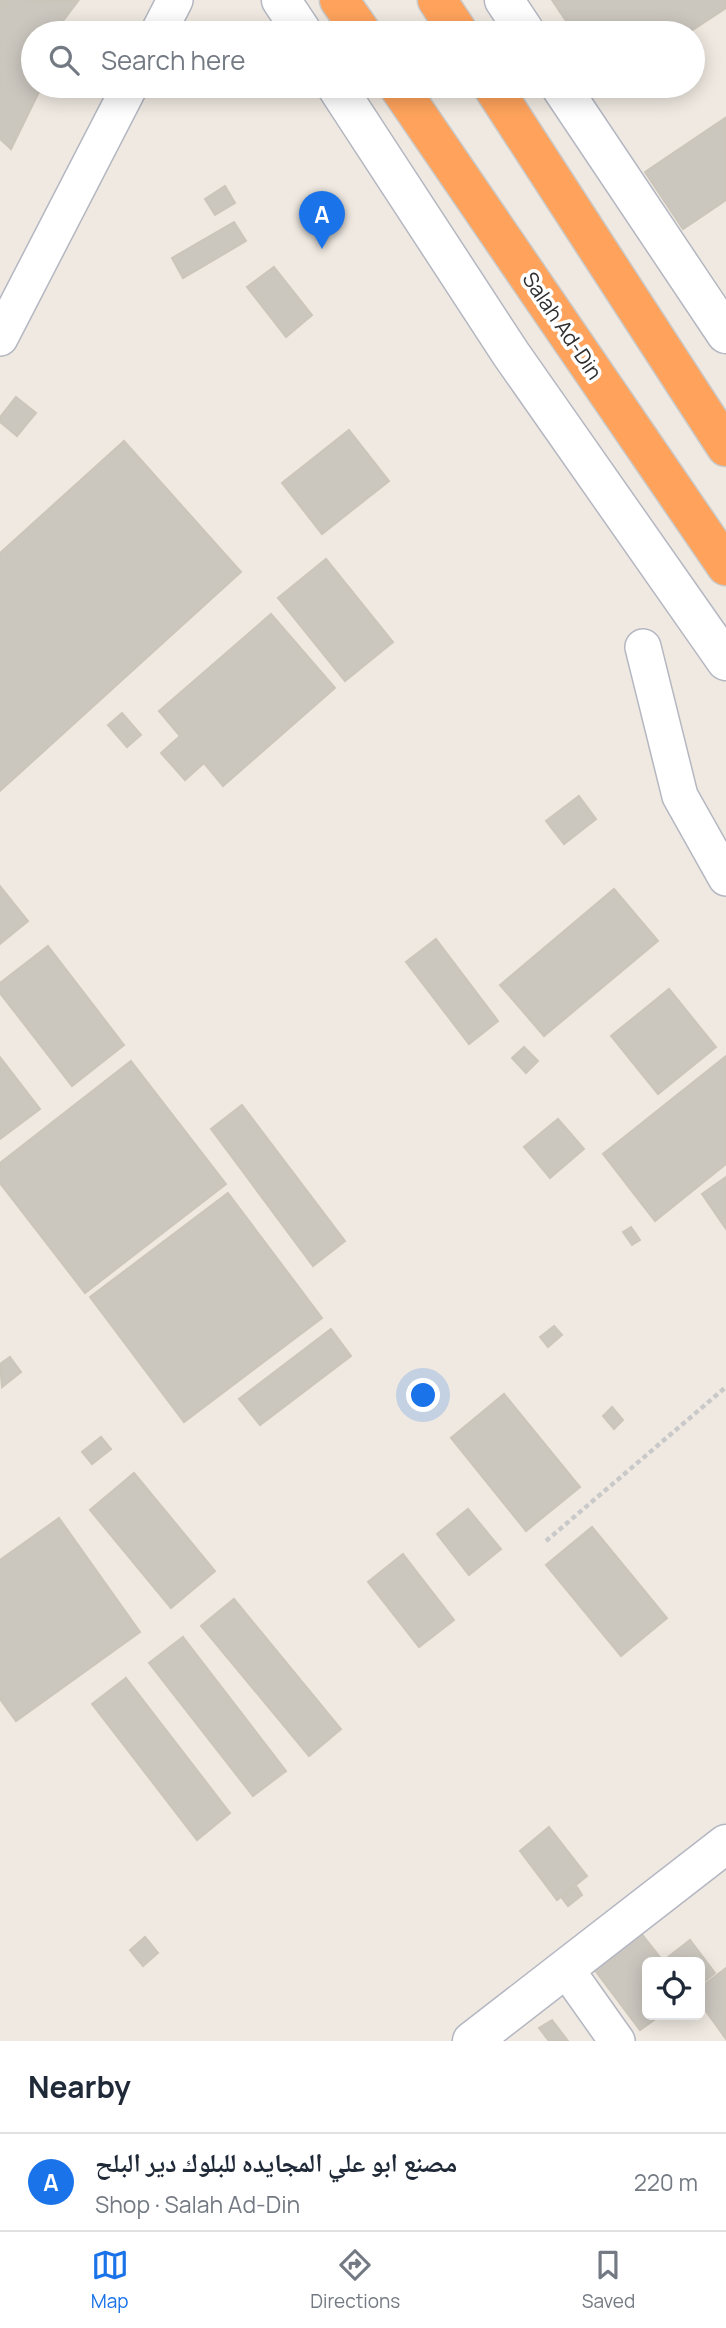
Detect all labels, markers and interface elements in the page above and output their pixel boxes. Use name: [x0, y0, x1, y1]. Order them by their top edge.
search box: [21, 21, 705, 98]
icon: search: [45, 41, 83, 79]
text: Search here: [101, 42, 246, 78]
pin: A: [299, 191, 345, 249]
street label: Salah Ad-Din: [517, 266, 609, 385]
your location: [406, 1378, 440, 1412]
map controls: [642, 1957, 705, 2020]
button: locate: [642, 1957, 705, 2020]
text: Nearby: [28, 2066, 131, 2107]
text: مصنع ابو علي المجايده للبلوك دير البلح: [95, 2144, 457, 2180]
text: A: [43, 2166, 59, 2198]
text: 220 m: [634, 2166, 698, 2198]
text: Shop · Salah Ad-Din: [95, 2188, 300, 2220]
tab: Map: [91, 2246, 129, 2314]
tab: Directions: [310, 2246, 400, 2314]
tab: Saved: [582, 2246, 635, 2314]

